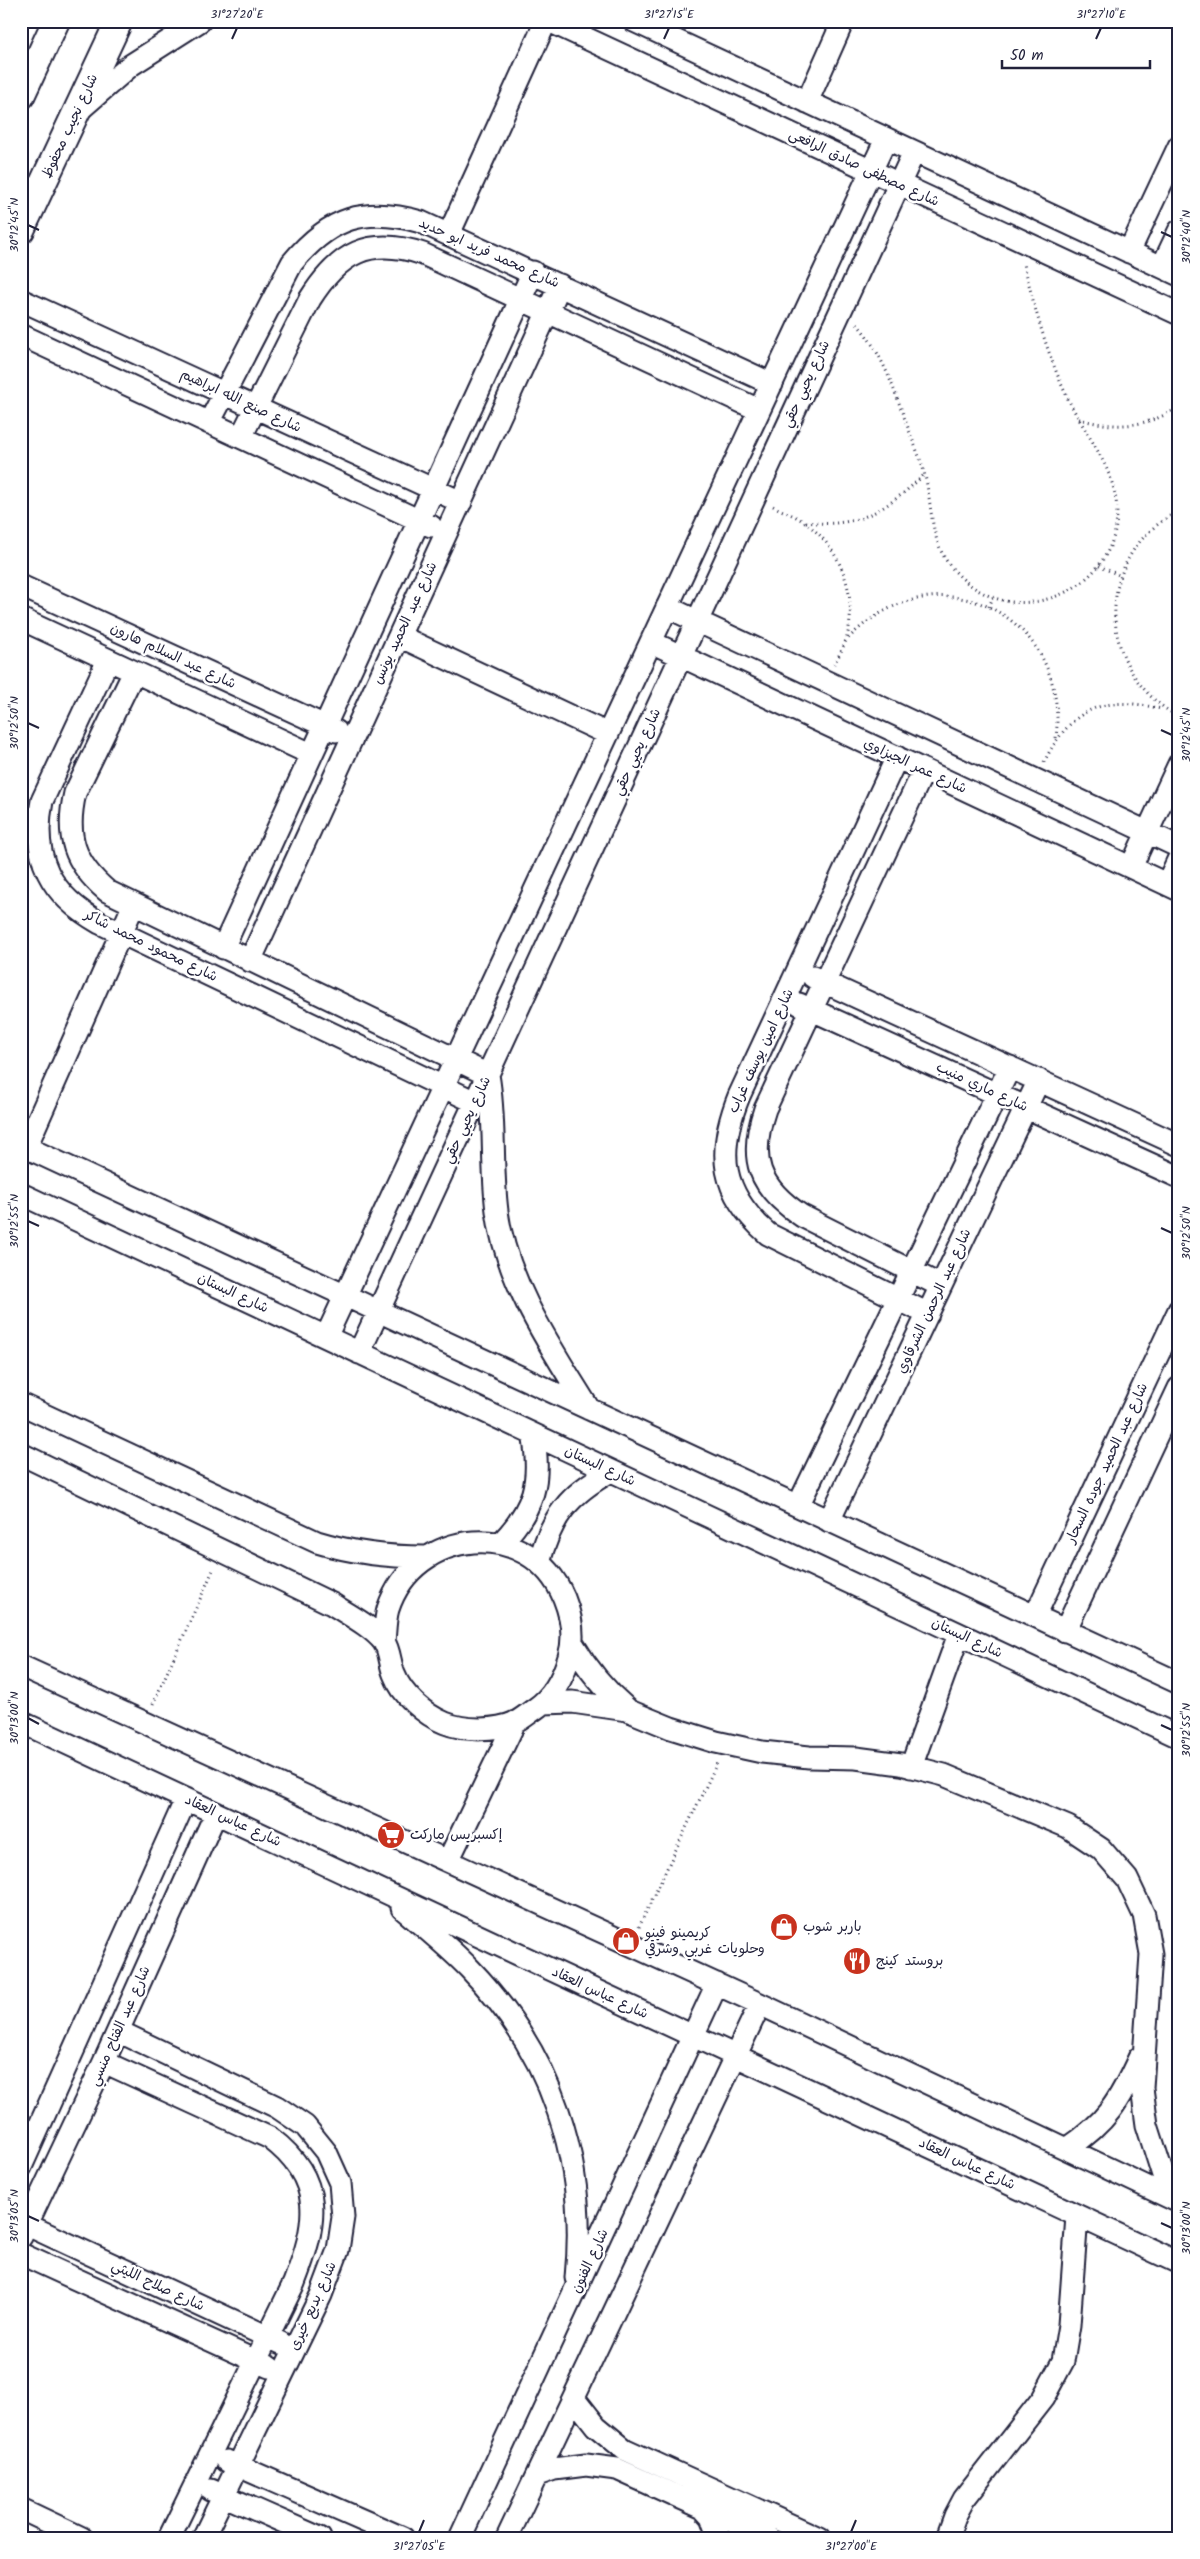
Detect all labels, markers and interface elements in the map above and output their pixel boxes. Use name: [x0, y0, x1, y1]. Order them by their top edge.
text: 31°27'20"E: [211, 5, 264, 24]
text: 31°27'15"E: [644, 5, 695, 24]
text: 31°27'10"E: [1076, 5, 1127, 24]
scale bar: [1002, 38, 1150, 70]
text: 50 m: [1010, 44, 1044, 68]
street label: شارع نجيب محفوظ: [36, 70, 104, 182]
street label: شارع مصطفى صادق الرافعى: [785, 123, 943, 213]
text: 30°12'45"N: [5, 198, 24, 252]
text: 30°12'40"N: [1177, 210, 1196, 264]
street label: شارع محمد فريد ابو حديد: [415, 212, 563, 294]
street label: شارع يحيي حقي: [776, 337, 837, 432]
street label: شارع صنع الله ابراهيم: [177, 363, 305, 439]
street label: شارع عبد الحميد يونس: [367, 558, 443, 688]
street label: شارع عبد السلام هارون: [106, 617, 240, 695]
text: 30°12'50"N: [5, 696, 24, 750]
street label: شارع يحيي حقي: [607, 705, 668, 800]
text: 30°12'45"N: [1177, 708, 1196, 762]
street label: شارع عمر الجيزاوي: [860, 732, 970, 800]
street label: شارع محمود محمد شاكر: [80, 904, 221, 988]
street label: شارع امين يوسف غراب: [722, 985, 800, 1117]
street label: شارع ماري منيب: [932, 1056, 1032, 1118]
street label: شارع يحيي حقي: [437, 1073, 498, 1168]
text: 30°12'55"N: [5, 1194, 24, 1248]
text: 30°12'50"N: [1177, 1206, 1196, 1260]
street label: شارع عبد الرحمن الشرقاوي: [891, 1225, 977, 1377]
street label: شارع البستان: [194, 1267, 272, 1319]
street label: شارع عبد الحميد جوده السحار: [1060, 1379, 1154, 1548]
street label: شارع البستان: [561, 1440, 639, 1492]
street label: شارع البستان: [928, 1612, 1006, 1664]
text: 30°13'00"N: [5, 1691, 24, 1745]
text: 30°12'55"N: [1177, 1703, 1196, 1757]
street label: شارع عباس العقاد: [181, 1789, 285, 1853]
supermarket icon: إكسبريس ماركت: [376, 1820, 406, 1850]
place label: إكسبريس ماركت: [410, 1824, 503, 1846]
shop icon: باربر شوب: [769, 1912, 799, 1942]
place label: باربر شوب: [803, 1916, 862, 1938]
place label: كريمينو فينو وحلويات غربي وشرقي: [644, 1922, 765, 1961]
shop icon: كريمينو فينو وحلويات غربي وشرقي: [611, 1926, 641, 1956]
restaurant icon: بروستد كينج: [842, 1946, 872, 1976]
place label: بروستد كينج: [876, 1950, 943, 1972]
street label: شارع عباس العقاد: [548, 1961, 652, 2025]
street label: شارع عبد الفتاح منسي: [84, 1962, 157, 2090]
street label: شارع عباس العقاد: [915, 2132, 1019, 2196]
text: 30°13'05"N: [5, 2189, 24, 2243]
text: 30°13'00"N: [1177, 2201, 1196, 2255]
street label: شارع الفنون: [565, 2225, 615, 2297]
street label: شارع صلاح الليثي: [107, 2255, 208, 2318]
street label: شارع بديع خيرى: [284, 2258, 342, 2354]
text: 31°27'05"E: [393, 2537, 446, 2556]
text: 31°27'00"E: [825, 2537, 878, 2556]

